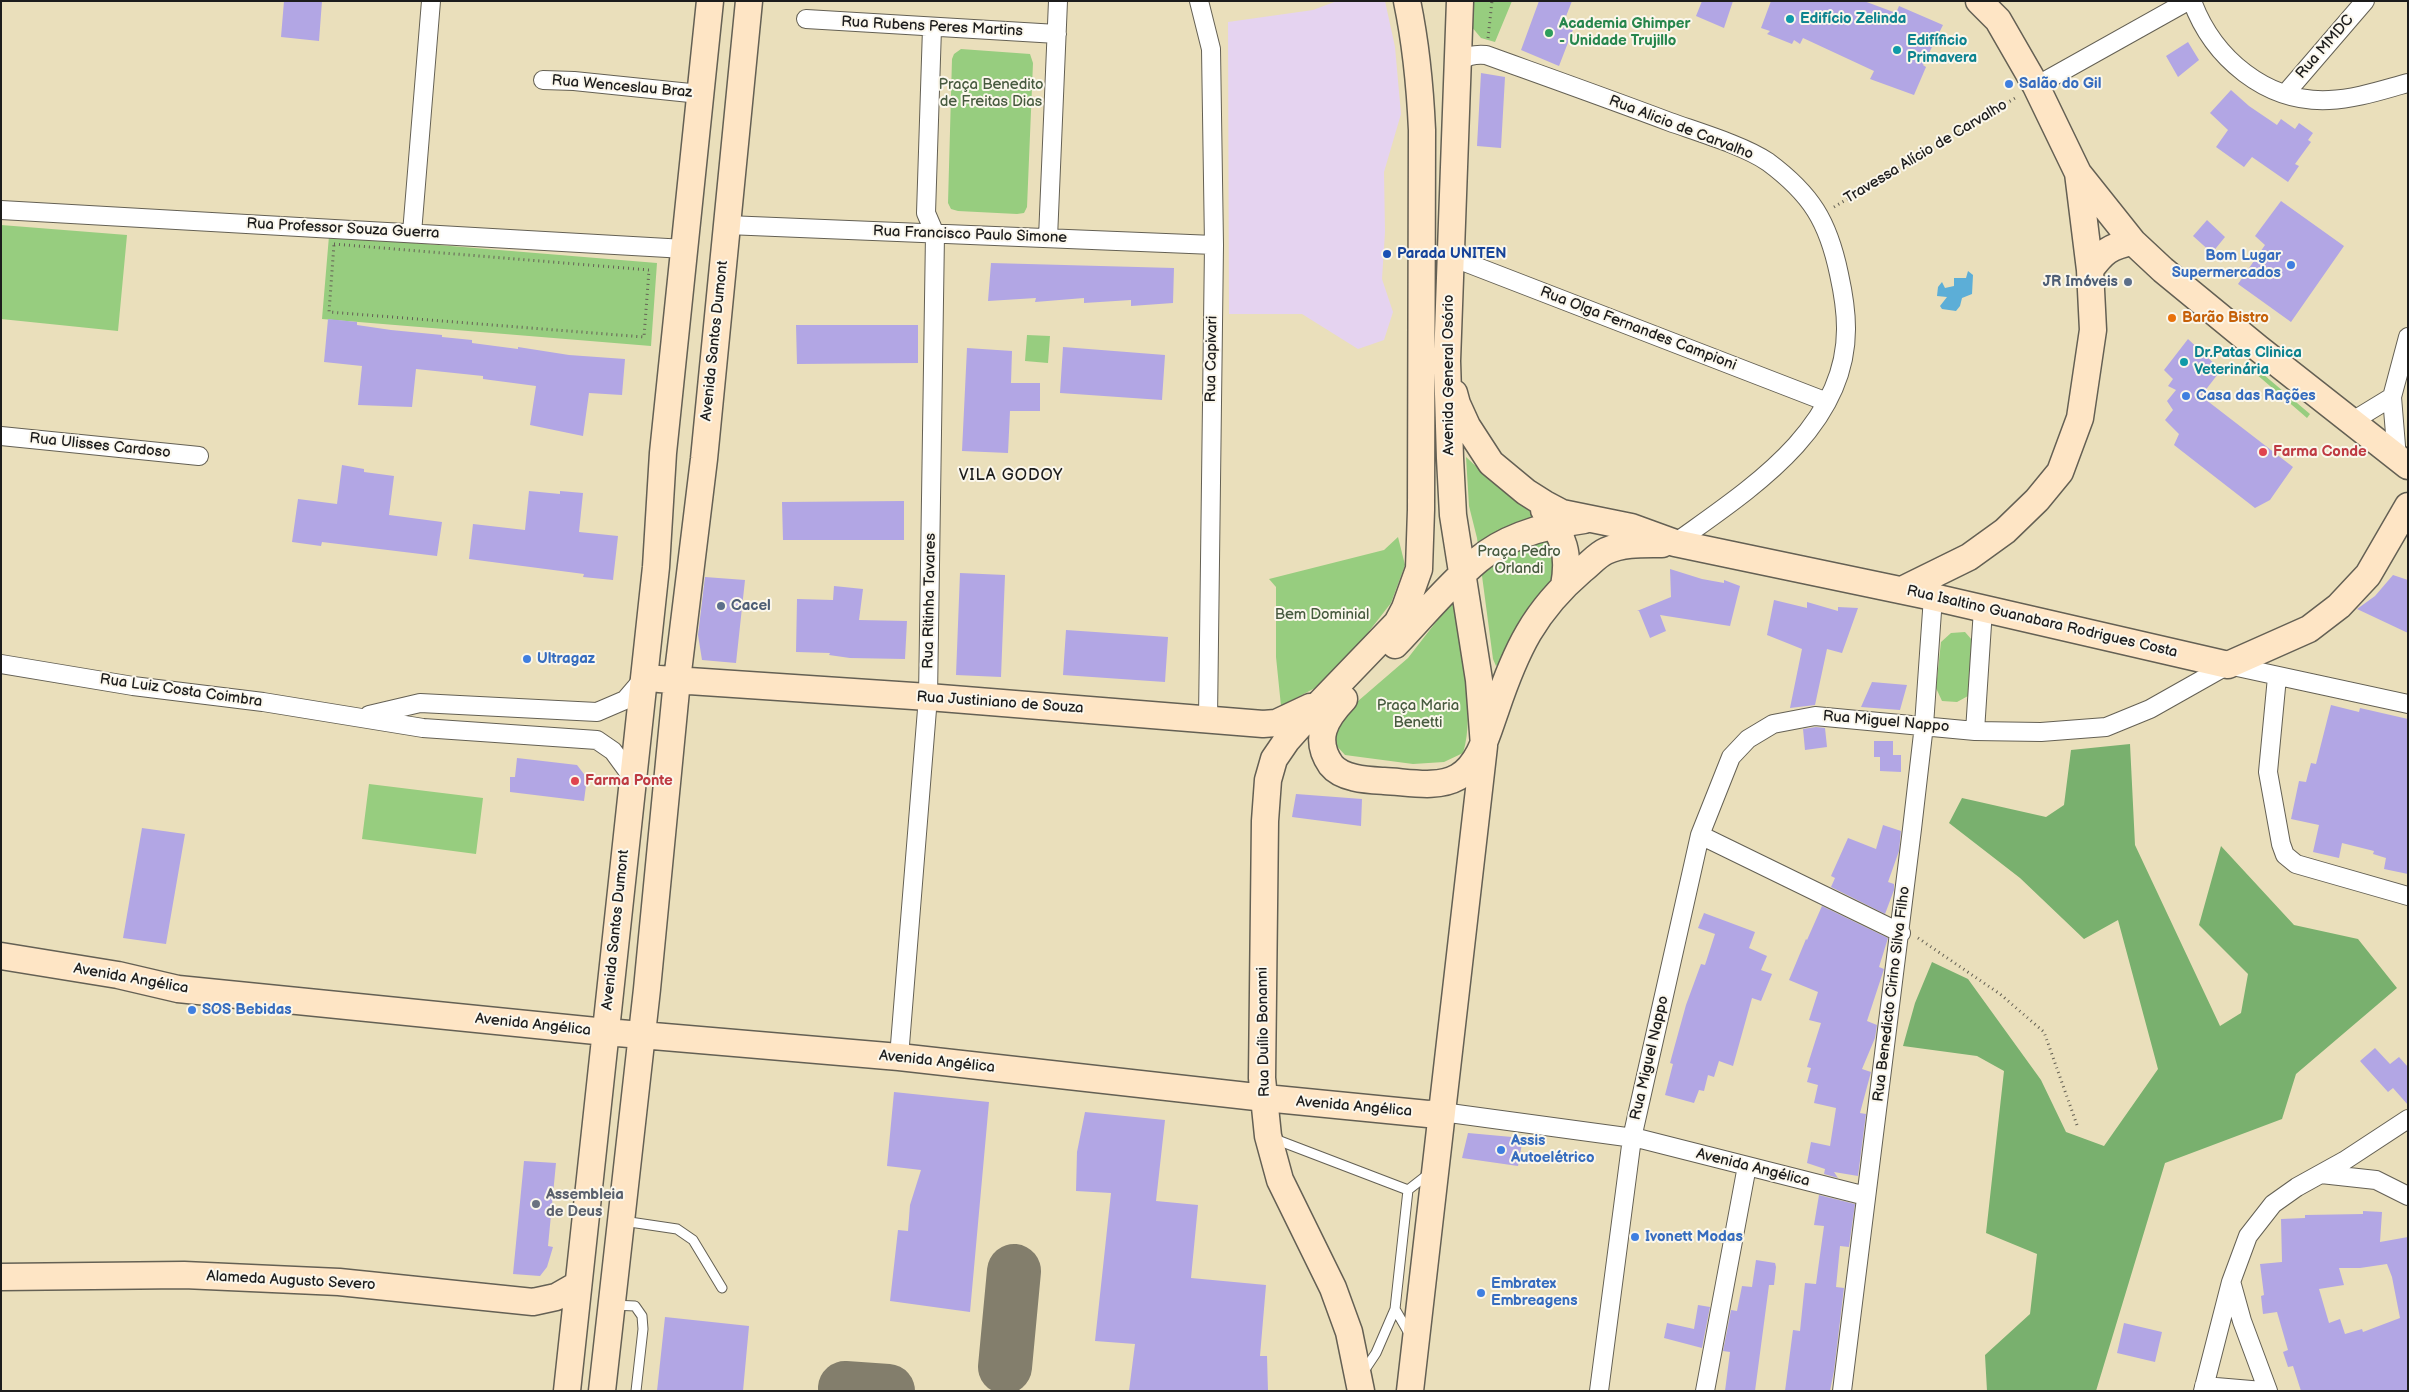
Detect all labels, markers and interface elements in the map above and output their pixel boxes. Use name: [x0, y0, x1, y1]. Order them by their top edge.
place label: Edifício Zelinda: [1800, 10, 1906, 28]
street label: Rua MMDC: [2292, 11, 2358, 83]
street label: Rua Rubens Peres Martins: [841, 13, 1023, 41]
marker: Edifício Zelinda: [1784, 13, 1796, 25]
place label: Academia Ghimper - Unidade Trujillo: [1559, 15, 1690, 50]
marker: Academia Ghimper - Unidade Trujillo: [1543, 27, 1555, 39]
place label: Edifíficio Primavera: [1907, 32, 1977, 67]
marker: Edifíficio Primavera: [1891, 44, 1903, 56]
street label: Rua Wenceslau Braz: [551, 72, 693, 102]
place label: Salão do Gil: [2019, 75, 2102, 93]
park label: Praça Benedito de Freitas Dias: [939, 76, 1043, 111]
marker: Salão do Gil: [2003, 78, 2015, 90]
street label: Rua Alicio de Carvalho: [1606, 92, 1756, 164]
street label: Travessa Alício de Carvalho: [1841, 96, 2011, 208]
street label: Rua Professor Souza Guerra: [246, 215, 440, 243]
street label: Rua Francisco Paulo Simone: [873, 223, 1067, 247]
place label: Parada UNITEN: [1397, 245, 1507, 263]
place label: Bom Lugar Supermercados: [2172, 247, 2281, 282]
marker: Parada UNITEN: [1381, 248, 1393, 260]
marker: Bom Lugar Supermercados: [2285, 259, 2297, 271]
street label: Avenida Santos Dumont: [698, 260, 732, 422]
place label: JR Imóveis: [2043, 273, 2118, 291]
marker: JR Imóveis: [2122, 276, 2134, 288]
street label: Rua Olga Fernandes Campioni: [1537, 283, 1739, 375]
street label: Avenida General Osório: [1440, 294, 1458, 456]
place label: Barão Bistro: [2182, 309, 2269, 327]
marker: Barão Bistro: [2166, 312, 2178, 324]
street label: Rua Capivari: [1202, 315, 1222, 403]
place label: Dr.Patas Clinica Veterinária: [2194, 344, 2302, 379]
marker: Dr.Patas Clinica Veterinária: [2178, 356, 2190, 368]
place label: Casa das Rações: [2196, 387, 2316, 405]
marker: Casa das Rações: [2180, 390, 2192, 402]
street label: Rua Ulisses Cardoso: [28, 430, 172, 462]
place label: Farma Conde: [2273, 443, 2367, 461]
marker: Farma Conde: [2257, 446, 2269, 458]
district label: VILA GODOY: [957, 466, 1065, 486]
street label: Rua Ritinha Tavares: [920, 533, 940, 669]
park label: Praça Pedro Orlandi: [1477, 543, 1561, 578]
street label: Rua Isaltino Guanabara Rodrigues Costa: [1905, 582, 2179, 662]
place label: Cacel: [731, 597, 771, 615]
marker: Cacel: [715, 600, 727, 612]
park label: Bem Dominial: [1275, 606, 1369, 624]
place label: Ultragaz: [537, 650, 595, 668]
marker: Ultragaz: [521, 653, 533, 665]
street label: Rua Luiz Costa Coimbra: [99, 671, 263, 711]
street label: Rua Justiniano de Souza: [916, 688, 1084, 718]
park label: Praça Maria Benetti: [1377, 697, 1459, 732]
street label: Rua Miguel Nappo: [1822, 707, 1950, 737]
place label: Farma Ponte: [585, 772, 673, 790]
marker: Farma Ponte: [569, 775, 581, 787]
street label: Avenida Santos Dumont: [599, 849, 633, 1011]
street label: Rua Benedicto Cirino Silva Filho: [1870, 885, 1914, 1103]
street label: Avenida Angélica: [72, 960, 190, 998]
street label: Rua Duílio Bonanni: [1254, 967, 1274, 1097]
street label: Rua Miguel Nappo: [1627, 994, 1673, 1122]
place label: SOS Bebidas: [202, 1001, 292, 1019]
marker: SOS Bebidas: [186, 1004, 198, 1016]
street label: Avenida Angélica: [474, 1010, 592, 1040]
street label: Avenida Angélica: [878, 1047, 996, 1077]
street label: Avenida Angélica: [1295, 1093, 1413, 1121]
place label: Assis Autoelétrico: [1511, 1132, 1594, 1167]
marker: Assis Autoelétrico: [1495, 1144, 1507, 1156]
street label: Avenida Angélica: [1694, 1145, 1812, 1191]
place label: Assembleia de Deus: [546, 1186, 624, 1221]
marker: Assembleia de Deus: [530, 1198, 542, 1210]
place label: Ivonett Modas: [1645, 1228, 1743, 1246]
marker: Ivonett Modas: [1629, 1231, 1641, 1243]
street label: Alameda Augusto Severo: [206, 1268, 376, 1294]
place label: Embratex Embreagens: [1491, 1275, 1578, 1310]
marker: Embratex Embreagens: [1475, 1287, 1487, 1299]

